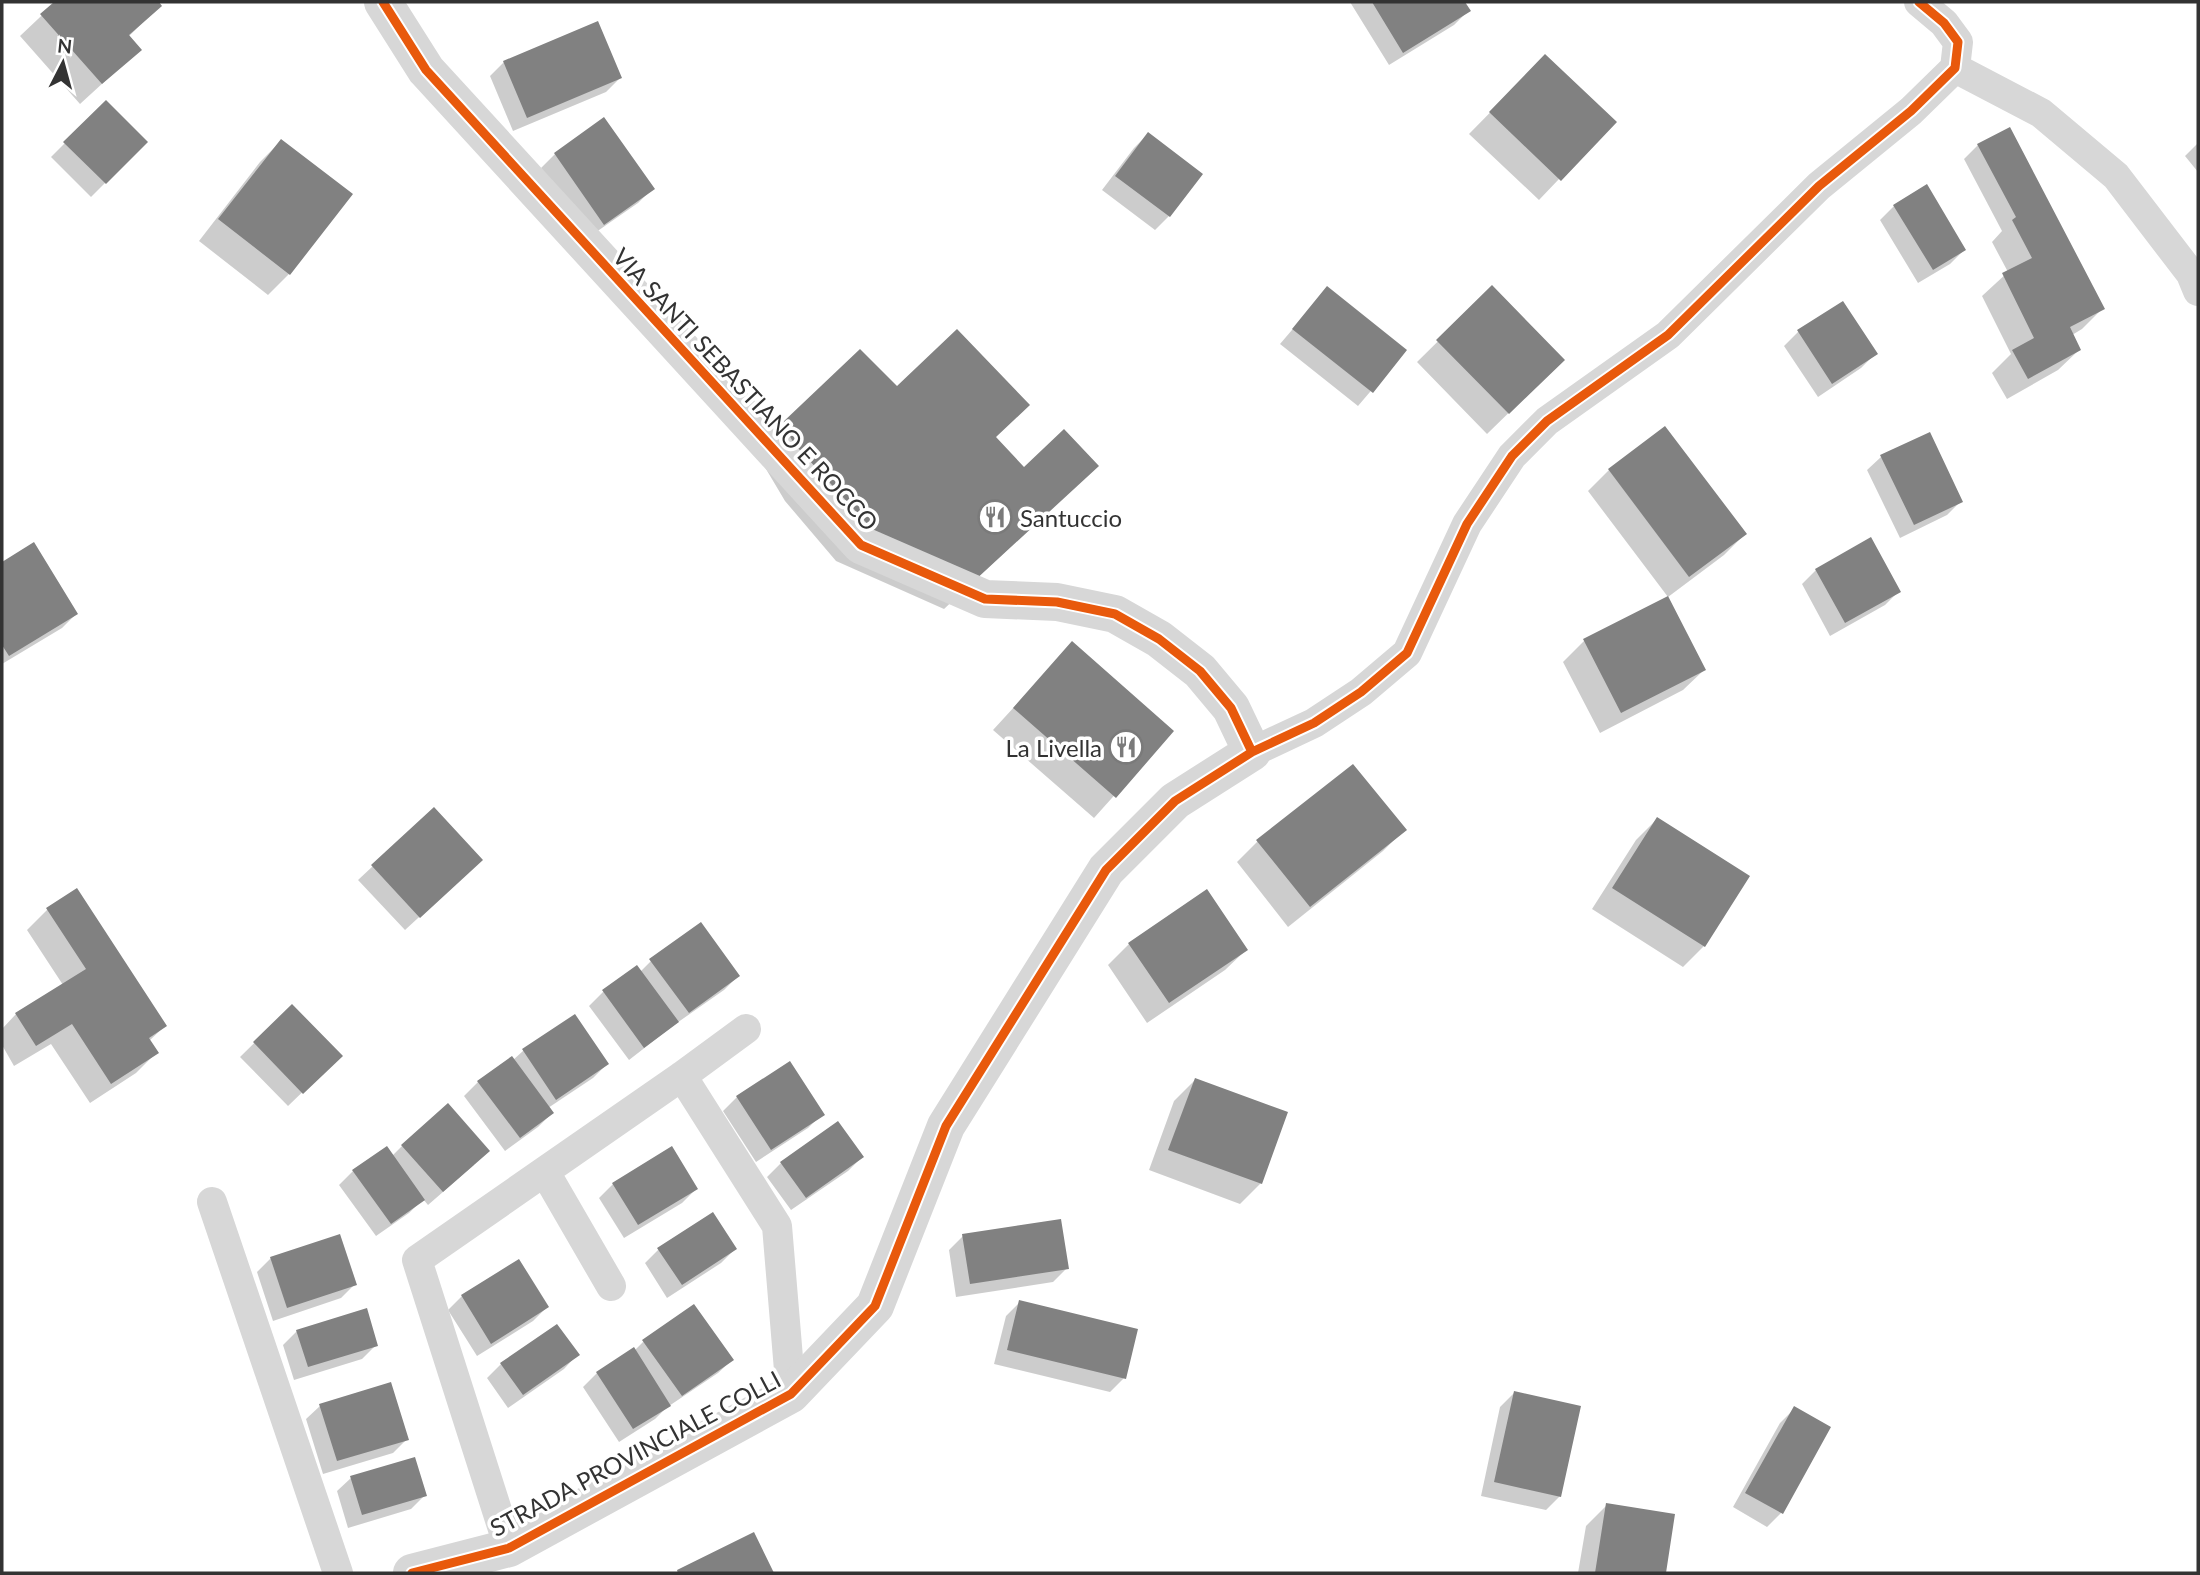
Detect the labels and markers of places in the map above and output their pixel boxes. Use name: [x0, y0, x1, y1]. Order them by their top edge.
restaurant icon: Santuccio: [976, 498, 1014, 536]
place label: Santuccio: [1020, 503, 1122, 532]
restaurant icon: La Livella: [1107, 728, 1145, 766]
place label: La Livella: [1006, 733, 1102, 762]

